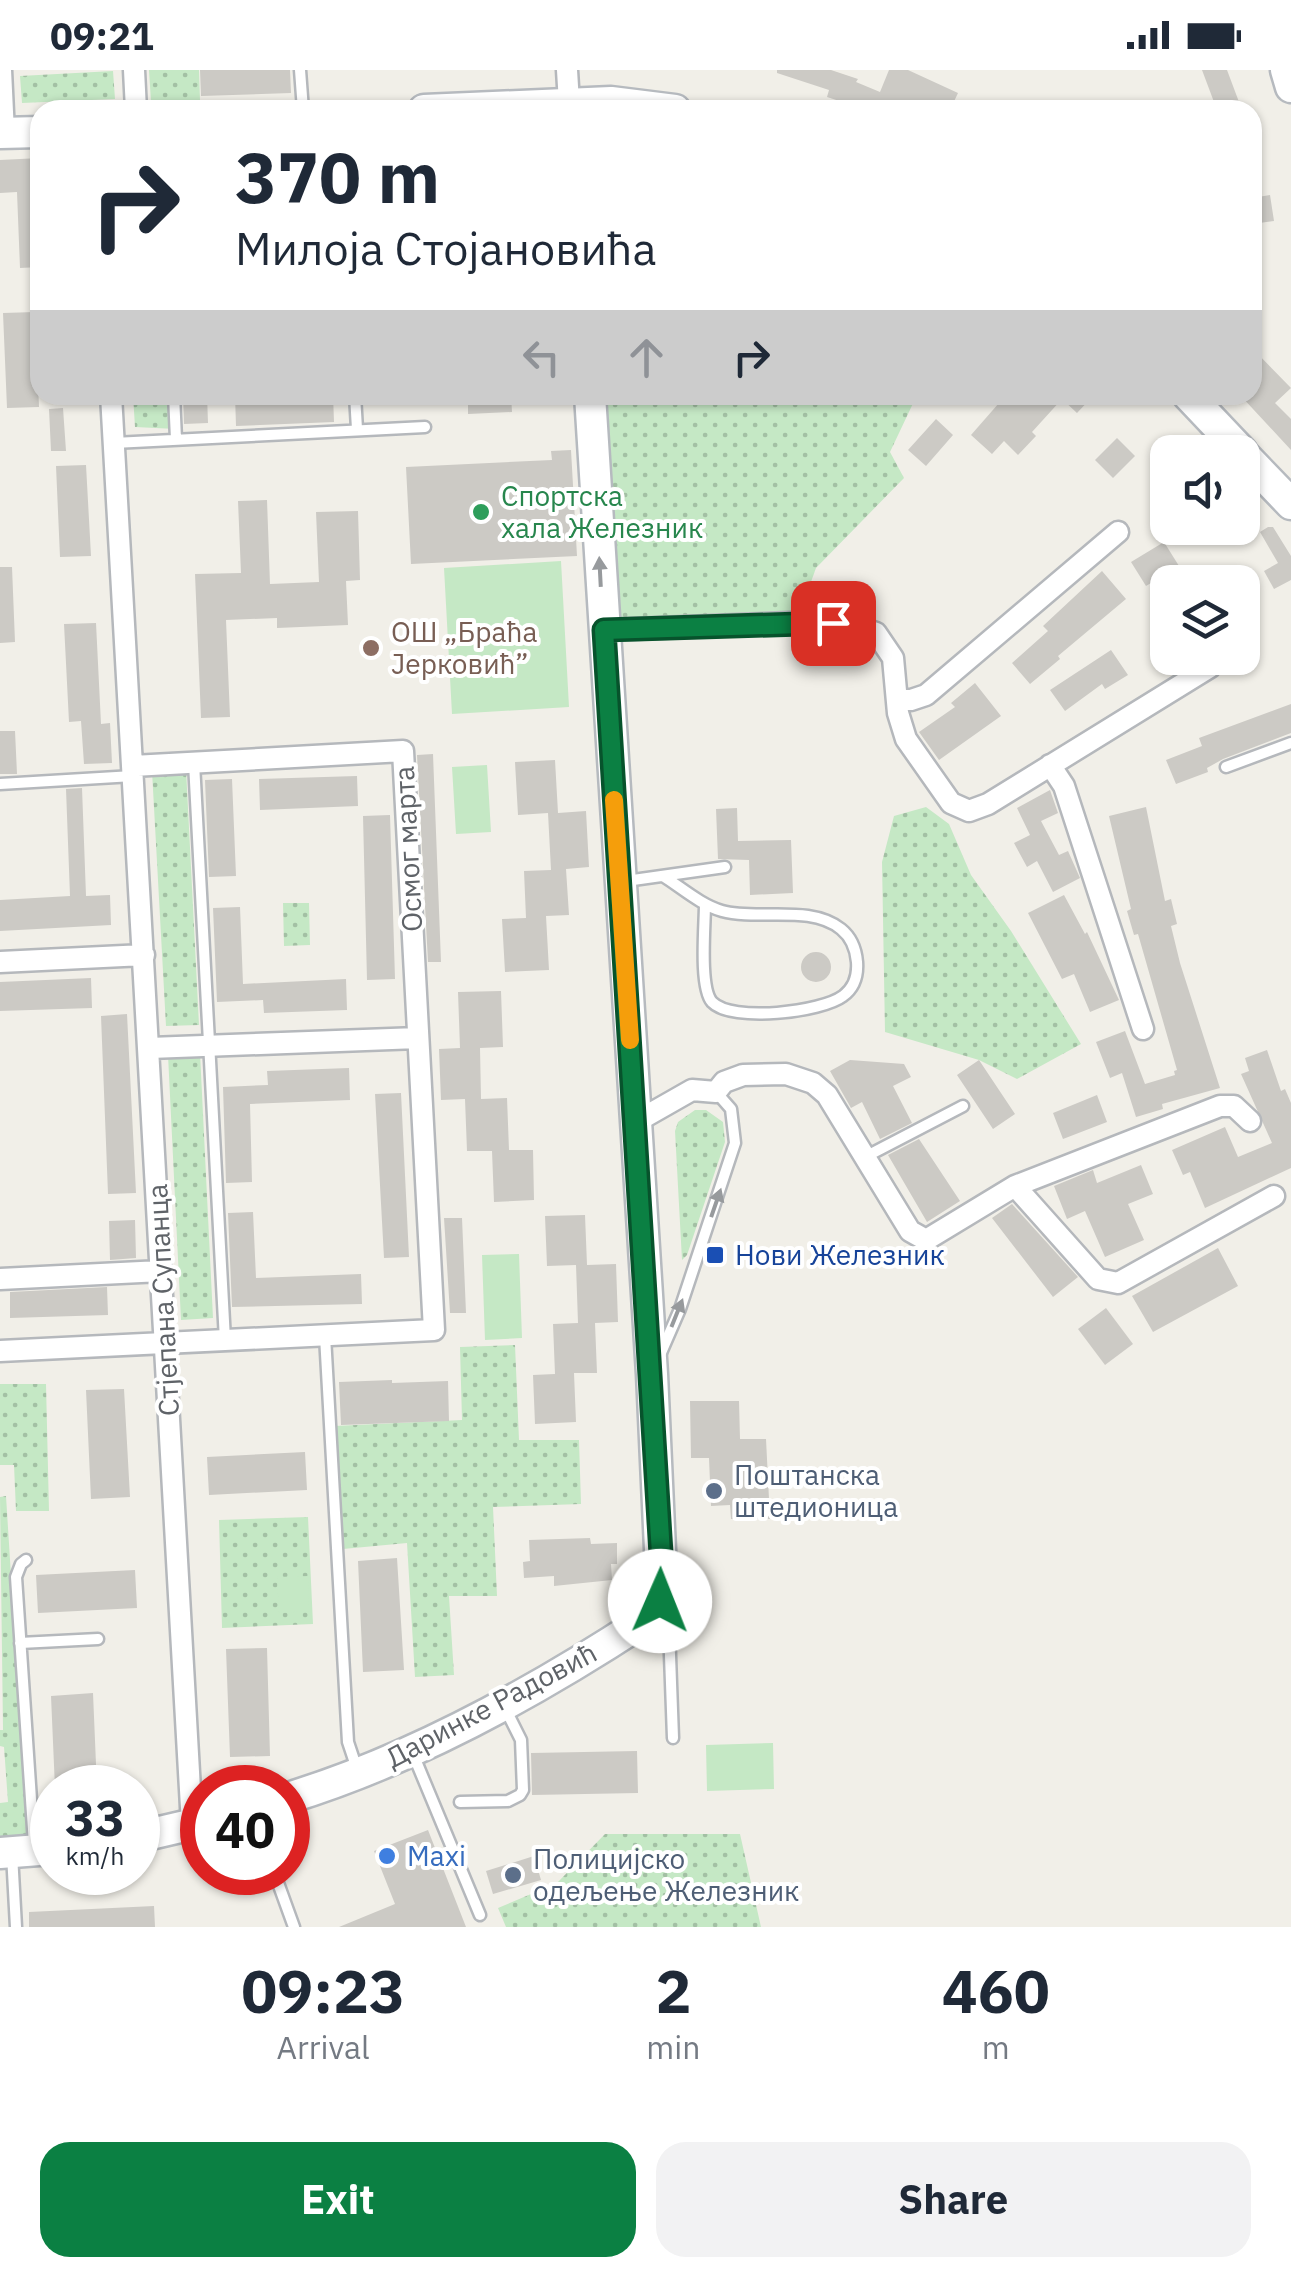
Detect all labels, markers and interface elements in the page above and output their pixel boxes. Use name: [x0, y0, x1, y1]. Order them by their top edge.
text: 09:21: [50, 11, 154, 60]
text: 370 m: [235, 131, 440, 222]
icon: right: [70, 140, 200, 270]
text: Милоја Стојановића: [235, 219, 656, 277]
icon: left: [514, 330, 569, 385]
icon: ahead: [619, 330, 674, 385]
icon: right: [724, 330, 779, 385]
map controls: [1150, 435, 1260, 675]
button: sound: [1150, 435, 1260, 545]
place label: Спортска хала Железник: [501, 477, 703, 546]
marker: Спортска хала Железник: [470, 501, 492, 523]
one-way arrow: [592, 555, 608, 587]
button: layers: [1150, 565, 1260, 675]
pin: [791, 581, 876, 666]
icon: arrive: [806, 596, 861, 651]
place label: ОШ „Браћа Јерковић”: [391, 613, 537, 682]
marker: ОШ „Браћа Јерковић”: [360, 637, 382, 659]
street label: Осмог марта: [385, 765, 430, 933]
street label: Стјепана Супанца: [138, 1183, 187, 1417]
one-way arrow: [710, 1187, 725, 1217]
place label: Нови Железник: [735, 1236, 945, 1273]
marker: Нови Железник: [704, 1244, 726, 1266]
one-way arrow: [670, 1297, 686, 1327]
place label: Поштанска штедионица: [734, 1456, 898, 1525]
marker: Поштанска штедионица: [703, 1480, 725, 1502]
position arrow: [608, 1549, 712, 1653]
street label: Даринке Радовић: [379, 1633, 603, 1776]
speed limit sign: 40: [180, 1765, 310, 1895]
text: 33: [65, 1785, 125, 1850]
place label: Maxi: [407, 1837, 466, 1874]
text: km/h: [66, 1839, 124, 1872]
place label: Полицијско одељење Железник: [533, 1840, 800, 1909]
marker: Maxi: [376, 1845, 398, 1867]
marker: Полицијско одељење Железник: [502, 1864, 524, 1886]
text: 09:23: [241, 1951, 405, 2030]
text: 2: [655, 1951, 691, 2030]
text: 460: [942, 1951, 1050, 2030]
text: Arrival: [277, 2026, 370, 2068]
text: min: [646, 2026, 700, 2068]
text: m: [982, 2026, 1010, 2068]
button: Exit: [40, 2142, 636, 2257]
button: Share: [656, 2142, 1251, 2257]

